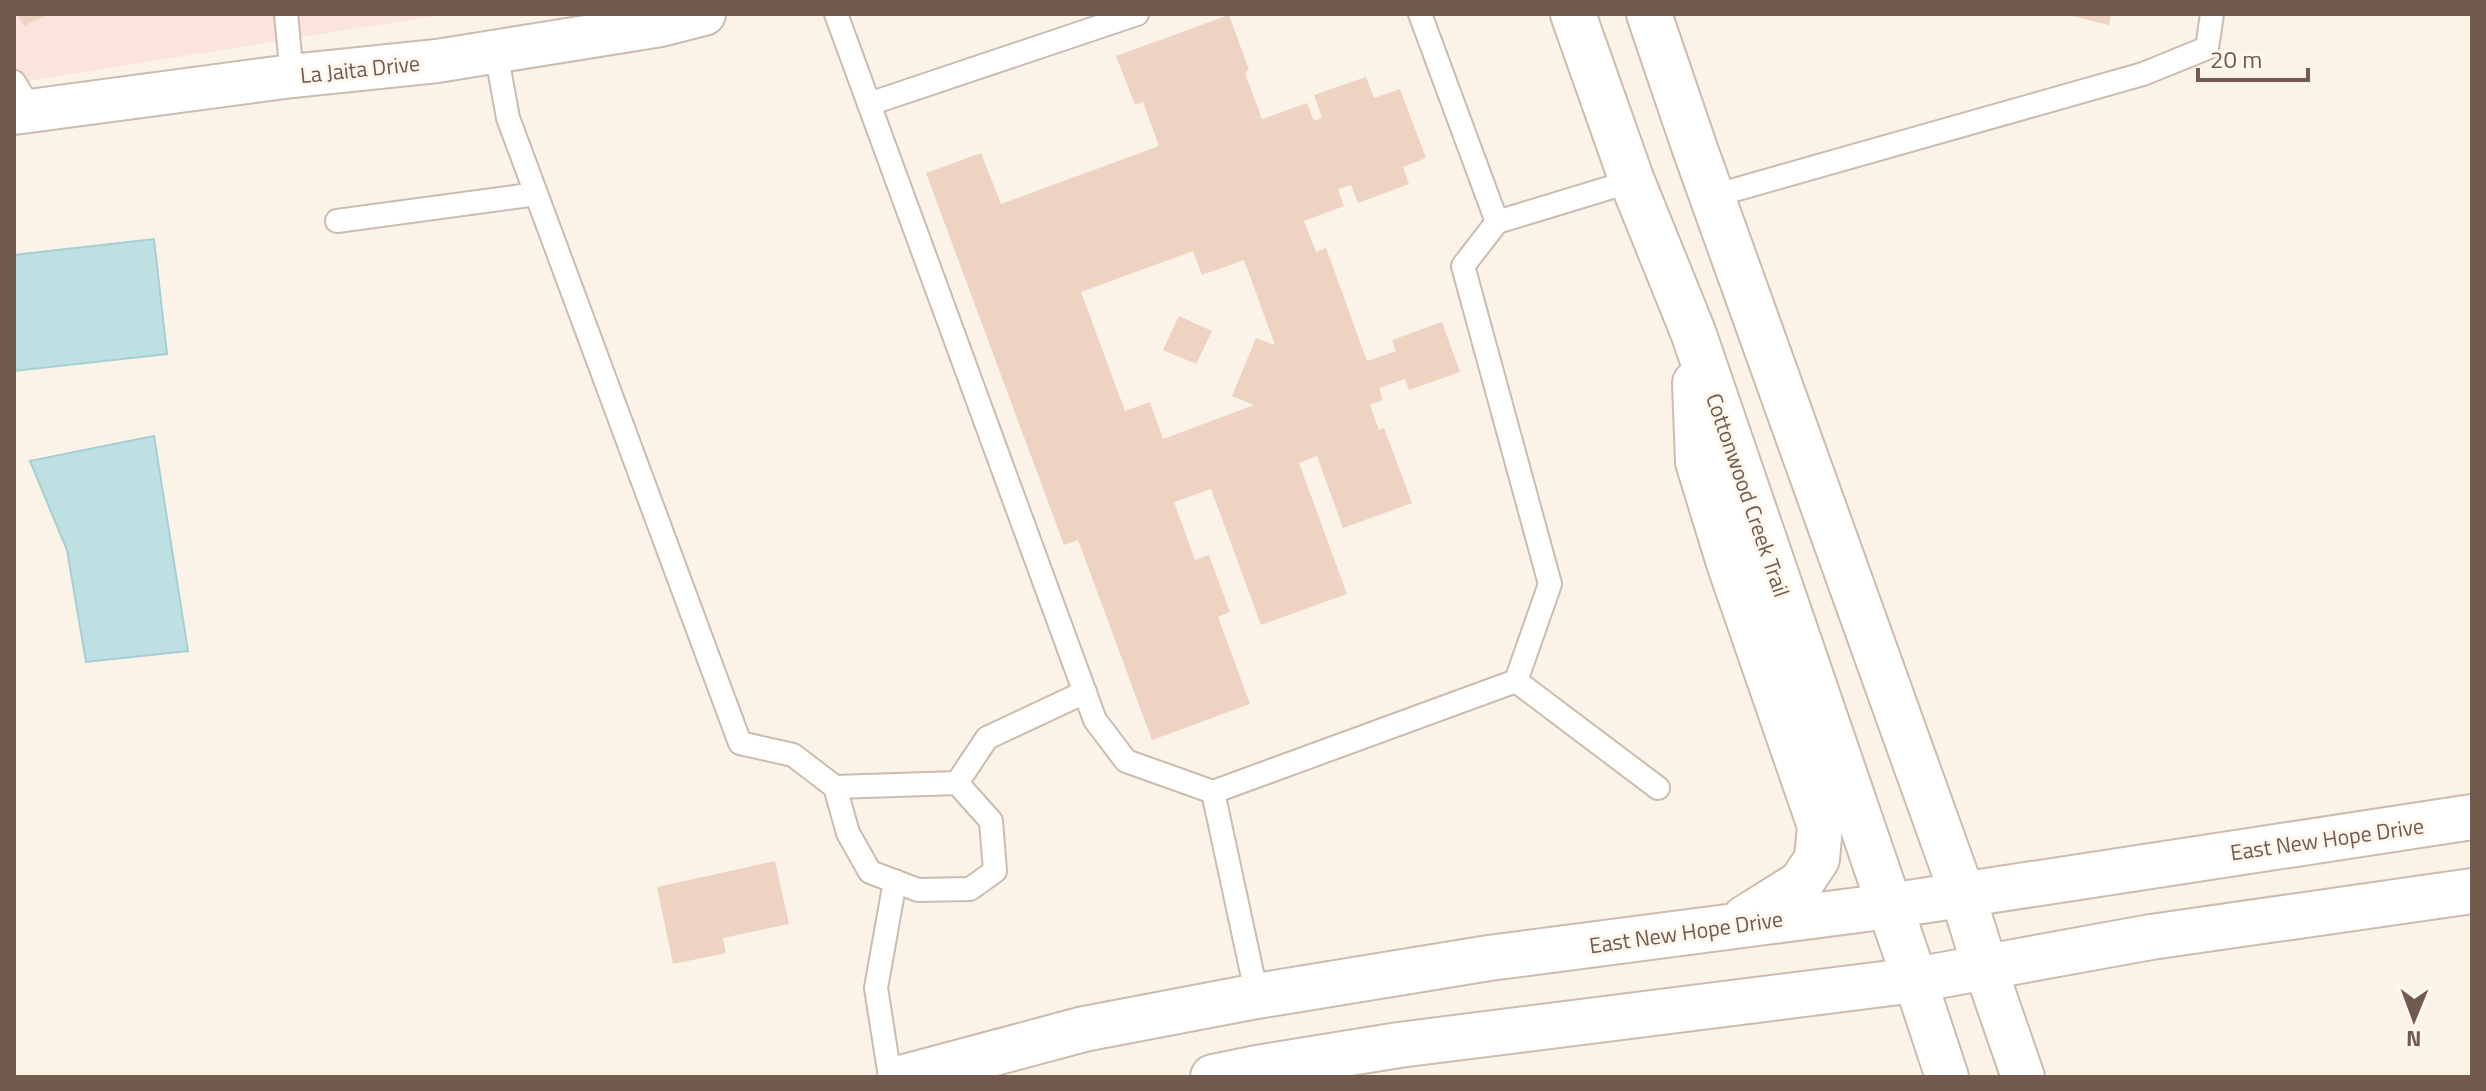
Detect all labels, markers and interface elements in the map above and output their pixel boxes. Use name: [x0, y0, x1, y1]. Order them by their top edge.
scale bar: [2198, 32, 2308, 82]
text: 20 m: [2210, 41, 2262, 77]
street label: La Jaita Drive: [298, 46, 422, 92]
street label: Cottonwood Creek Trail: [1697, 389, 1799, 601]
street label: East New Hope Drive: [2228, 809, 2426, 869]
street label: East New Hope Drive: [1587, 902, 1785, 962]
north arrow: [2374, 979, 2454, 1059]
text: N: [2406, 1022, 2422, 1056]

